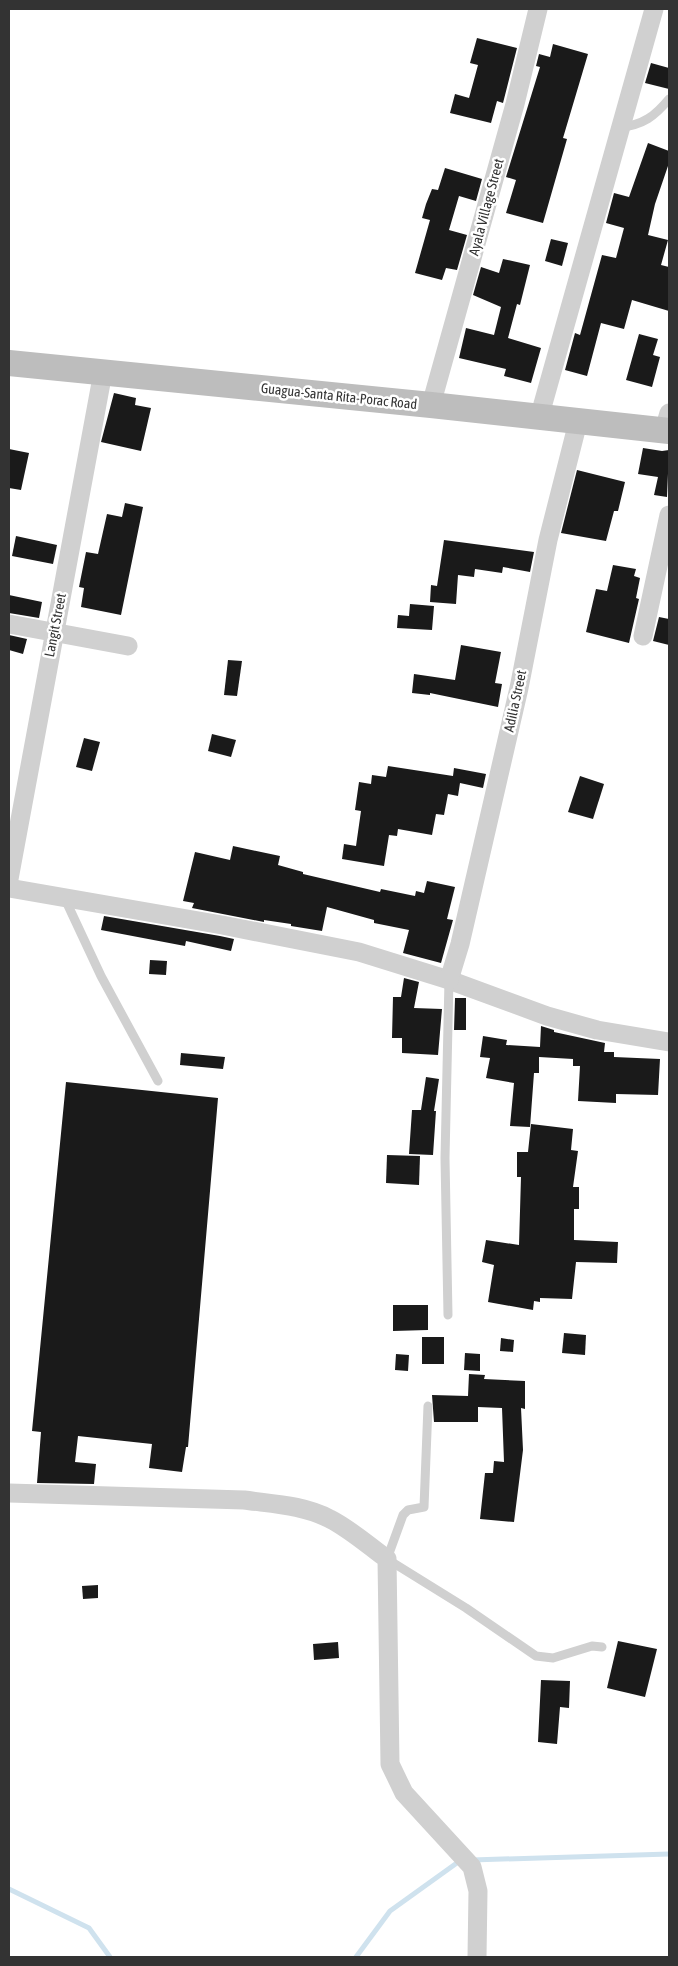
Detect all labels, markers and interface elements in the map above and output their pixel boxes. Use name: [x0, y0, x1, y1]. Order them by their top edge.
street label: Ayala Village Street: [465, 157, 507, 257]
street label: Guagua-Santa Rita-Porac Road: [260, 380, 418, 412]
street label: Langit Street: [41, 592, 69, 658]
street label: Adilia Street: [501, 669, 529, 733]

